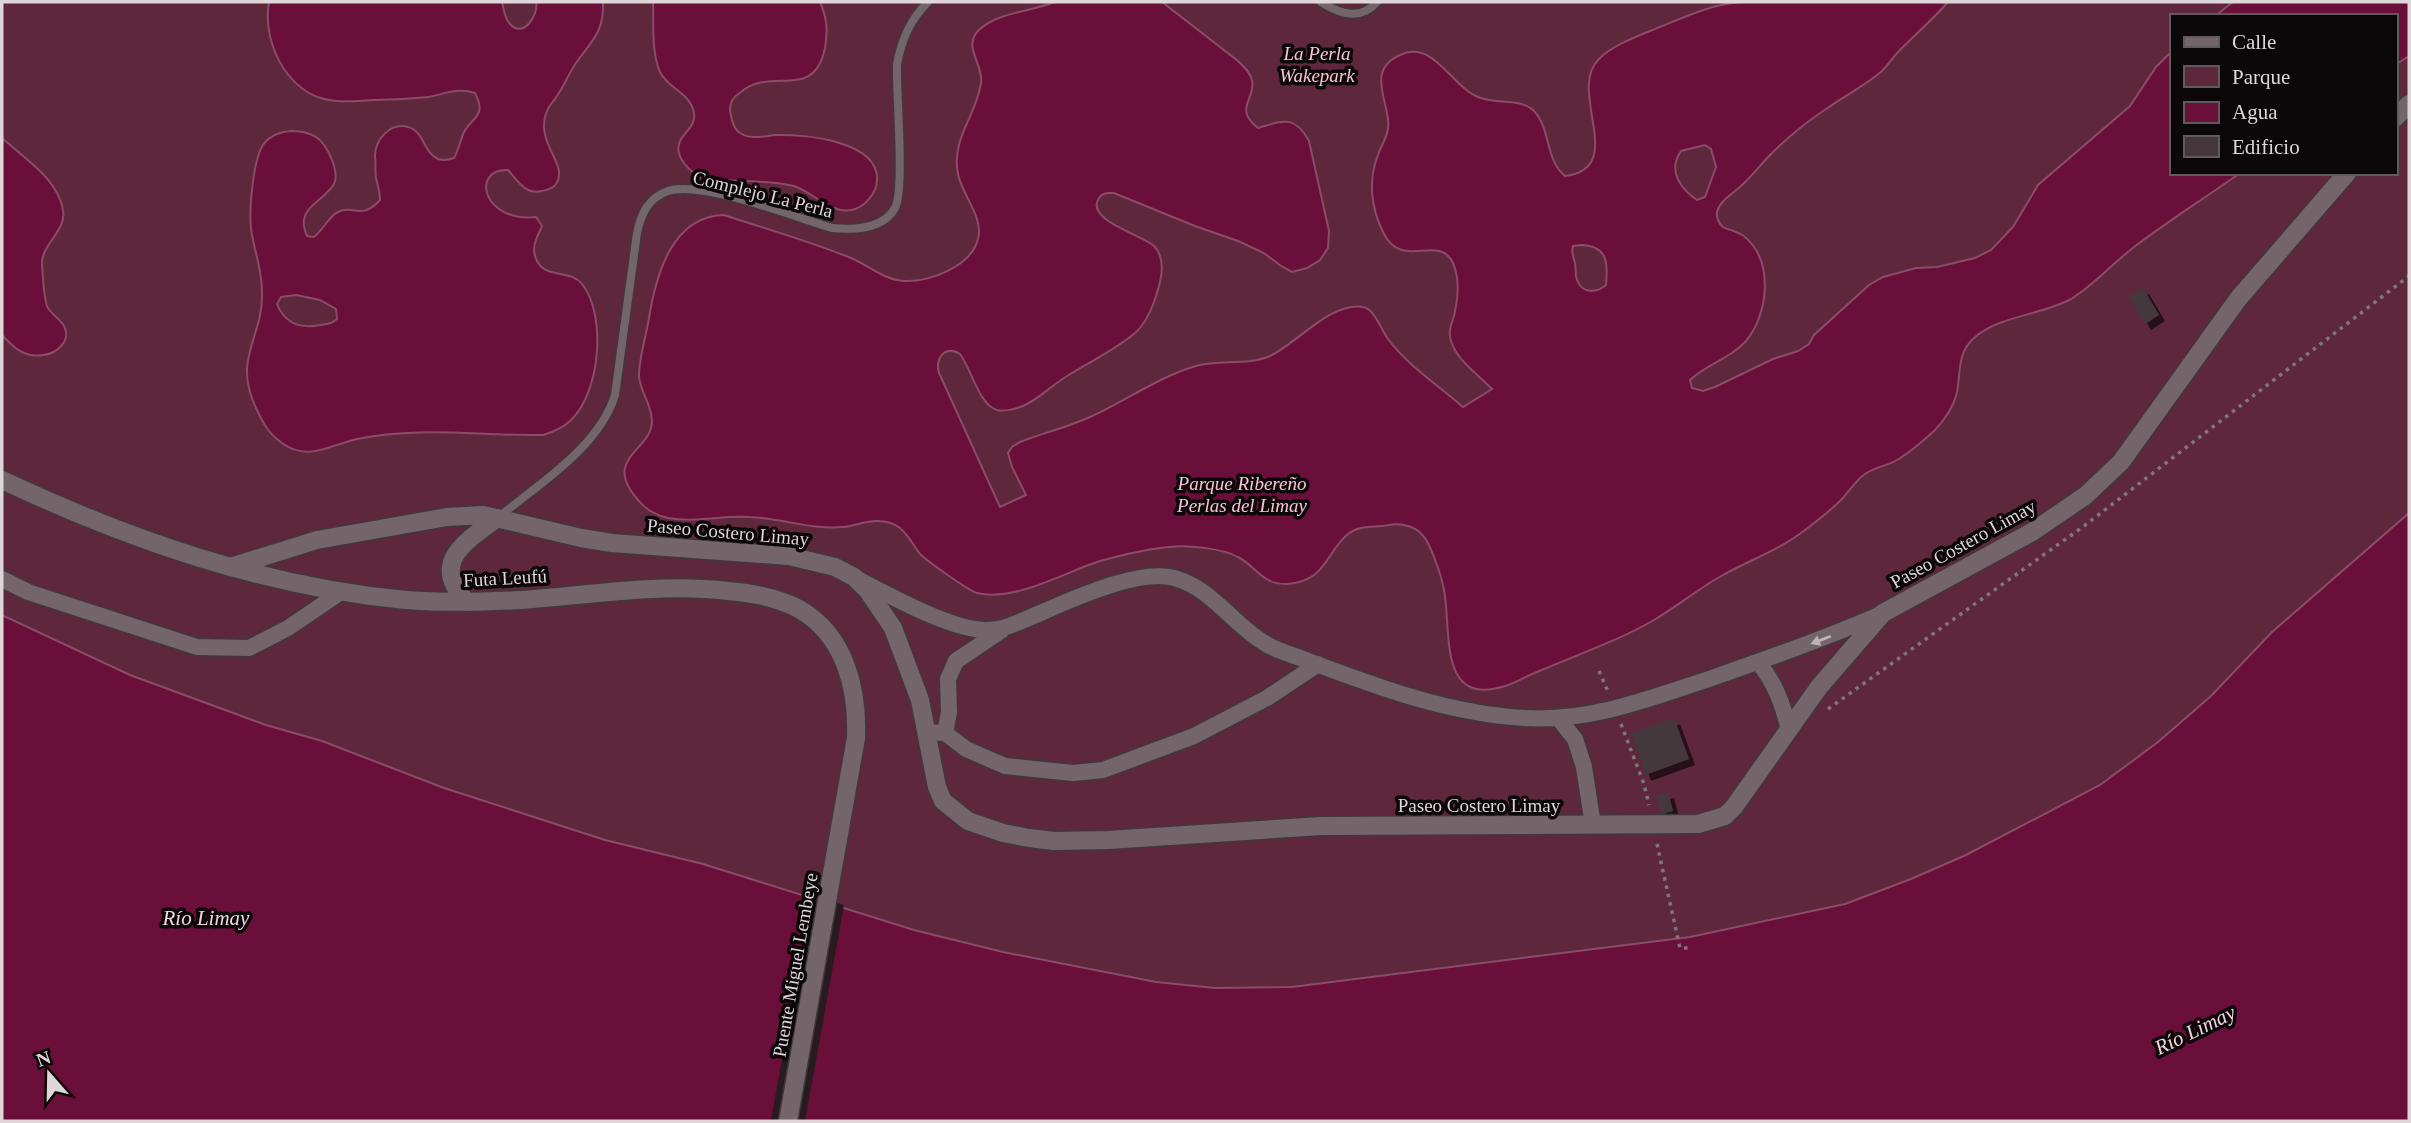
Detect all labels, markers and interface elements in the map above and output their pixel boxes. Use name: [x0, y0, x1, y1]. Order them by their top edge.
legend: [2170, 14, 2397, 175]
text: Calle: [2232, 30, 2276, 54]
park label: La Perla Wakepark: [1279, 43, 1355, 86]
text: Parque: [2232, 65, 2290, 89]
text: Agua: [2232, 100, 2278, 124]
text: Edificio: [2232, 135, 2300, 159]
street label: Complejo La Perla: [691, 166, 836, 222]
park label: Parque Ribereño Perlas del Limay: [1176, 473, 1307, 516]
street label: Paseo Costero Limay: [1887, 495, 2040, 593]
street label: Paseo Costero Limay: [646, 514, 810, 550]
street label: Futa Leufú: [463, 565, 548, 591]
one-way arrow: [1811, 634, 1832, 645]
street label: Paseo Costero Limay: [1398, 795, 1561, 816]
street label: Puente Miguel Lembeye: [768, 871, 822, 1059]
water label: Río Limay: [162, 906, 250, 930]
water label: Río Limay: [2150, 1000, 2240, 1060]
north arrow: [14, 1039, 84, 1109]
text: N: [33, 1046, 54, 1071]

